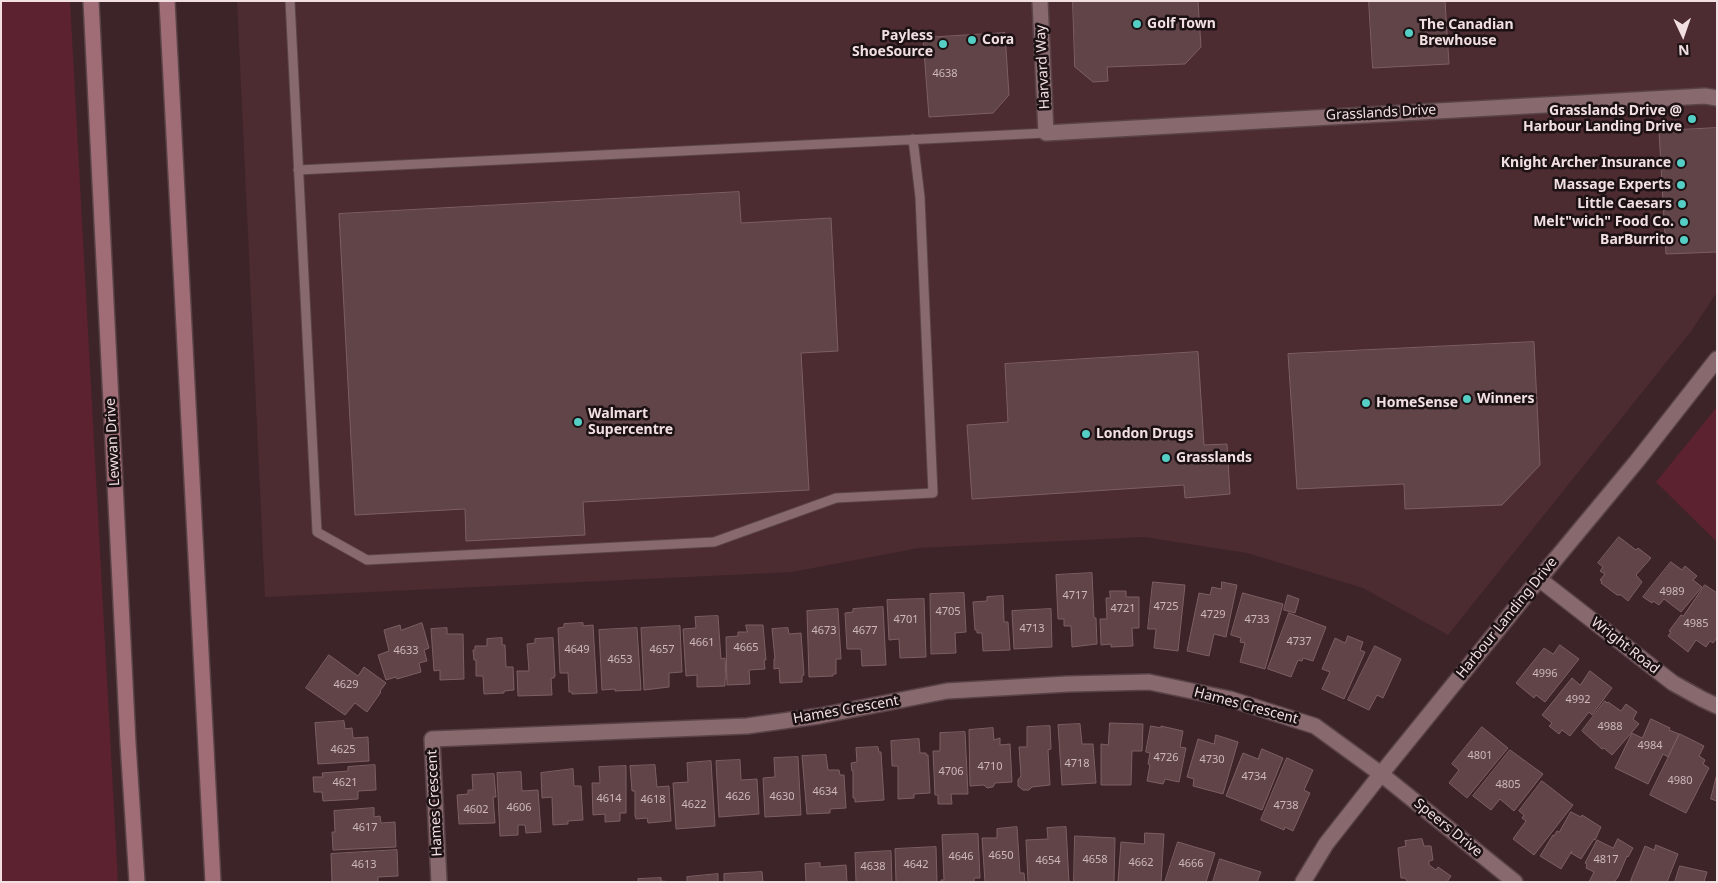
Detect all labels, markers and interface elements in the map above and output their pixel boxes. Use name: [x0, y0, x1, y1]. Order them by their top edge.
north arrow: [1658, 10, 1708, 60]
place label: Golf Town: [1147, 16, 1216, 32]
place label: The Canadian Brewhouse: [1419, 17, 1514, 49]
marker: Golf Town: [1131, 18, 1143, 30]
street label: Harvard Way: [1032, 24, 1054, 110]
marker: The Canadian Brewhouse: [1403, 27, 1415, 39]
place label: Payless ShoeSource: [852, 28, 933, 60]
place label: Cora: [982, 32, 1014, 48]
marker: Cora: [966, 34, 978, 46]
marker: Payless ShoeSource: [937, 38, 949, 50]
text: N: [1678, 41, 1690, 60]
house number: 4638: [932, 67, 958, 81]
street label: Grasslands Drive: [1325, 102, 1437, 124]
place label: Grasslands Drive @ Harbour Landing Drive: [1523, 103, 1682, 136]
marker: Grasslands Drive @ Harbour Landing Drive: [1686, 113, 1698, 125]
place label: Knight Archer Insurance: [1501, 155, 1671, 171]
marker: Knight Archer Insurance: [1675, 157, 1687, 169]
place label: Massage Experts: [1554, 177, 1671, 193]
marker: Massage Experts: [1675, 179, 1687, 191]
place label: Little Caesars: [1577, 196, 1672, 212]
marker: Little Caesars: [1676, 198, 1688, 210]
place label: Melt"wich" Food Co.: [1533, 214, 1674, 230]
marker: Melt"wich" Food Co.: [1678, 216, 1690, 228]
place label: BarBurrito: [1600, 232, 1674, 248]
marker: BarBurrito: [1678, 234, 1690, 246]
place label: Winners: [1477, 391, 1535, 407]
marker: Winners: [1461, 393, 1473, 405]
place label: HomeSense: [1376, 395, 1458, 411]
marker: HomeSense: [1360, 397, 1372, 409]
street label: Lewvan Drive: [102, 398, 124, 486]
place label: Walmart Supercentre: [588, 406, 673, 438]
marker: Walmart Supercentre: [572, 416, 584, 428]
place label: London Drugs: [1096, 426, 1193, 442]
marker: London Drugs: [1080, 428, 1092, 440]
place label: Grasslands: [1176, 450, 1252, 466]
marker: Grasslands: [1160, 452, 1172, 464]
street label: Harbour Landing Drive: [1453, 554, 1561, 682]
house number: 4989: [1659, 585, 1685, 599]
house number: 4717: [1062, 589, 1088, 603]
house number: 4725: [1153, 600, 1179, 614]
house number: 4721: [1110, 602, 1136, 616]
house number: 4705: [935, 605, 961, 619]
house number: 4729: [1200, 608, 1226, 622]
house number: 4701: [893, 613, 919, 627]
house number: 4733: [1244, 613, 1270, 627]
street label: Wright Road: [1588, 614, 1662, 678]
house number: 4985: [1683, 617, 1709, 631]
house number: 4713: [1019, 622, 1045, 636]
house number: 4673: [811, 624, 837, 638]
house number: 4677: [852, 624, 878, 638]
house number: 4737: [1286, 635, 1312, 649]
house number: 4661: [689, 636, 715, 650]
house number: 4665: [733, 641, 759, 655]
house number: 4649: [564, 643, 590, 657]
house number: 4657: [649, 643, 675, 657]
house number: 4633: [393, 644, 419, 658]
house number: 4653: [607, 653, 633, 667]
house number: 4996: [1532, 667, 1558, 681]
house number: 4629: [333, 678, 359, 692]
street label: Hames Crescent: [1192, 684, 1300, 728]
street label: Hames Crescent: [792, 692, 900, 728]
house number: 4992: [1565, 693, 1591, 707]
house number: 4988: [1597, 720, 1623, 734]
house number: 4984: [1637, 739, 1663, 753]
house number: 4625: [330, 743, 356, 757]
street label: Hames Crescent: [424, 749, 446, 857]
house number: 4801: [1467, 749, 1493, 763]
house number: 4726: [1153, 751, 1179, 765]
house number: 4730: [1199, 753, 1225, 767]
house number: 4718: [1064, 757, 1090, 771]
house number: 4710: [977, 760, 1003, 774]
house number: 4706: [938, 765, 964, 779]
house number: 4734: [1241, 770, 1267, 784]
house number: 4980: [1667, 774, 1693, 788]
house number: 4621: [332, 776, 358, 790]
house number: 4805: [1495, 778, 1521, 792]
house number: 4634: [812, 785, 838, 799]
house number: 4626: [725, 790, 751, 804]
house number: 4630: [769, 790, 795, 804]
house number: 4614: [596, 792, 622, 806]
house number: 4618: [640, 793, 666, 807]
street label: Speers Drive: [1411, 795, 1485, 861]
house number: 4622: [681, 798, 707, 812]
house number: 4738: [1273, 799, 1299, 813]
house number: 4606: [506, 801, 532, 815]
house number: 4602: [463, 803, 489, 817]
house number: 4617: [352, 821, 378, 835]
house number: 4650: [988, 849, 1014, 863]
house number: 4646: [948, 850, 974, 864]
house number: 4658: [1082, 853, 1108, 867]
house number: 4817: [1593, 853, 1619, 867]
house number: 4654: [1035, 854, 1061, 868]
house number: 4662: [1128, 856, 1154, 870]
house number: 4666: [1178, 857, 1204, 871]
house number: 4613: [351, 858, 377, 872]
house number: 4642: [903, 858, 929, 872]
house number: 4638: [860, 860, 886, 874]

